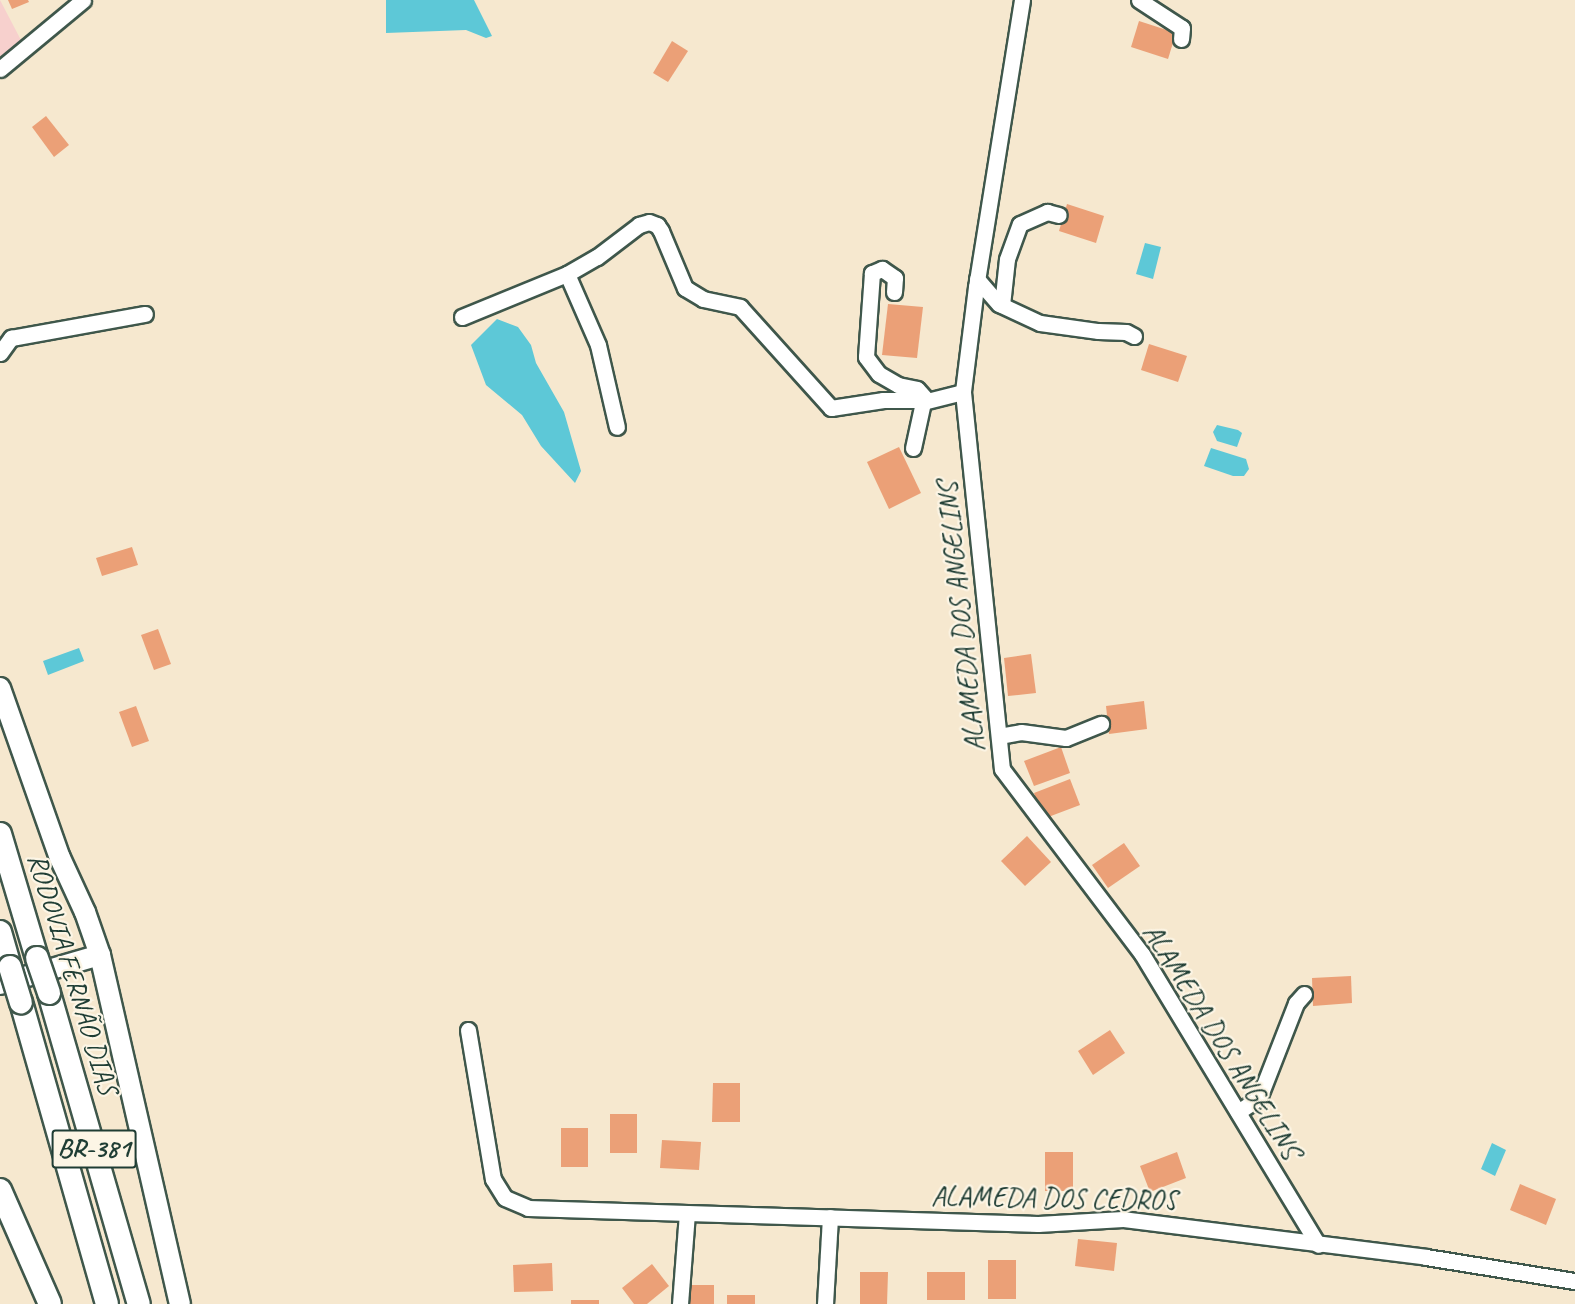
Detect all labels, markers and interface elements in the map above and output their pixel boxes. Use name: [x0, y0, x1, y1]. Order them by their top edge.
street label: ALAMEDA DOS ANGELINS: [930, 479, 992, 755]
street label: RODOVIA FERNÃO DIAS: [20, 849, 126, 1099]
street label: ALAMEDA DOS ANGELINS: [1135, 916, 1309, 1166]
road number: BR-381: [50, 1125, 138, 1173]
street label: ALAMEDA DOS CEDROS: [931, 1179, 1177, 1217]

